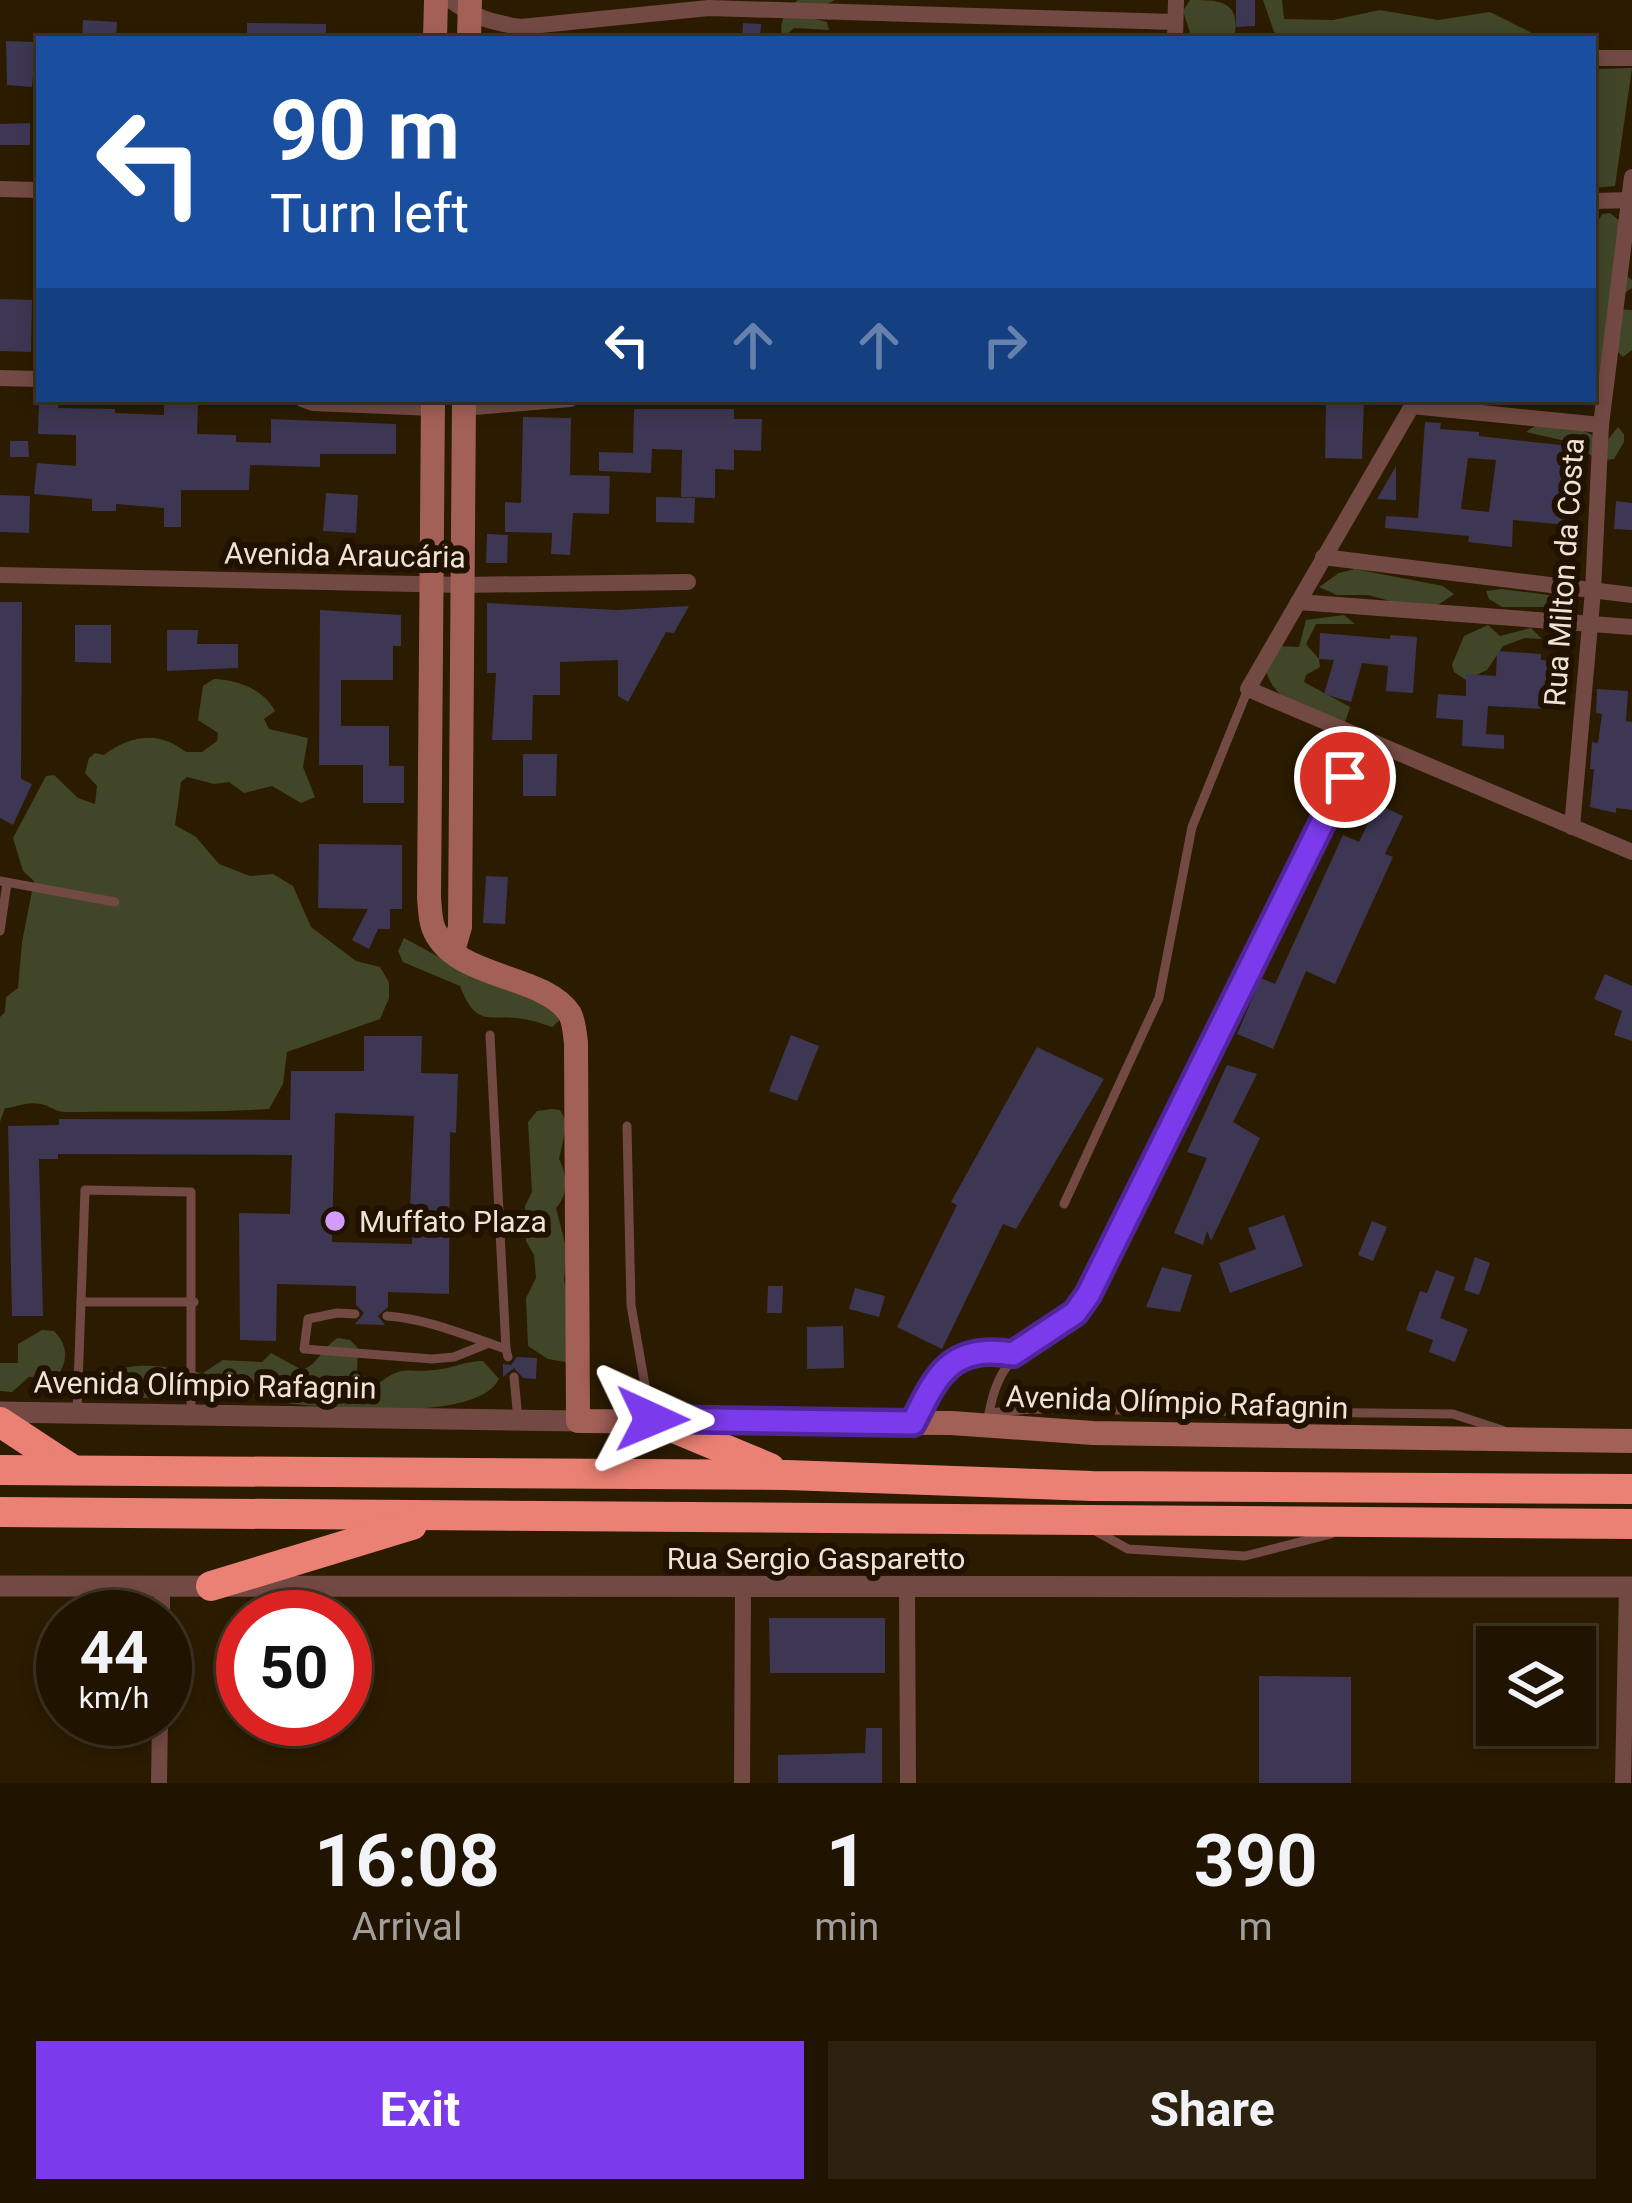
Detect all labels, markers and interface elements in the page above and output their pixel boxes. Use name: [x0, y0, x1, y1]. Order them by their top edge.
text: 90 m: [270, 81, 460, 180]
icon: left: [72, 84, 228, 240]
text: Turn left: [270, 182, 469, 245]
icon: left: [594, 312, 660, 378]
icon: ahead: [720, 312, 786, 378]
icon: ahead: [846, 312, 912, 378]
icon: right: [972, 312, 1038, 378]
street label: Rua Milton da Costa: [1537, 437, 1591, 707]
street label: Avenida Araucária: [224, 535, 466, 575]
pin: [1294, 726, 1396, 828]
icon: arrive: [1312, 744, 1378, 810]
place label: Muffato Plaza: [359, 1204, 547, 1239]
marker: Muffato Plaza: [322, 1208, 348, 1234]
position arrow: [589, 1356, 715, 1482]
street label: Avenida Olímpio Rafagnin: [33, 1365, 377, 1405]
street label: Avenida Olímpio Rafagnin: [1005, 1379, 1349, 1425]
street label: Rua Sergio Gasparetto: [667, 1541, 965, 1576]
speed limit sign: 50: [216, 1590, 372, 1746]
text: 44: [80, 1617, 148, 1688]
map controls: [1476, 1626, 1596, 1746]
button: layers: [1476, 1626, 1596, 1746]
text: km/h: [79, 1680, 149, 1715]
text: 16:08: [314, 1819, 500, 1904]
text: 1: [826, 1819, 867, 1904]
text: 390: [1194, 1819, 1318, 1904]
text: Arrival: [352, 1904, 462, 1950]
text: min: [814, 1904, 879, 1950]
text: m: [1239, 1904, 1273, 1950]
button: Exit: [36, 2041, 804, 2179]
button: Share: [828, 2041, 1596, 2179]

